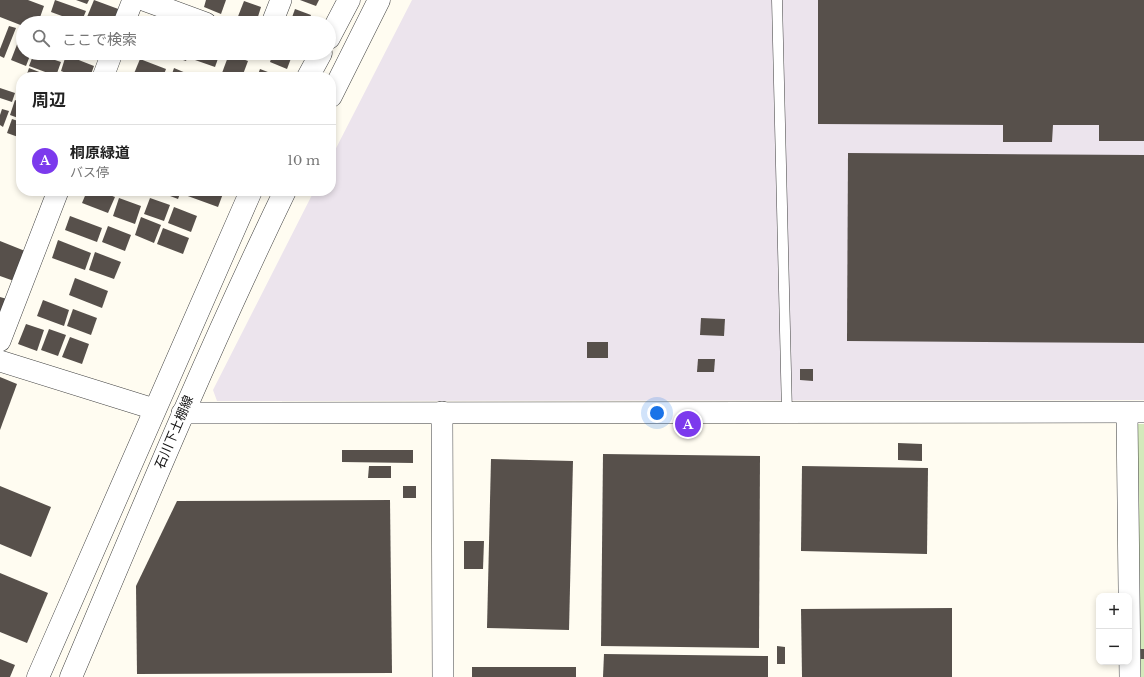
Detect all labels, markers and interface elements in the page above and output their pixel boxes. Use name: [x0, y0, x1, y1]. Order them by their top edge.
search box: [16, 16, 336, 60]
icon: search: [30, 27, 52, 49]
text: ここで検索: [62, 30, 137, 49]
text: 周辺: [32, 90, 66, 111]
text: 桐原緑道: [70, 143, 130, 162]
text: A: [40, 152, 50, 169]
text: 10 m: [287, 152, 320, 169]
text: バス停: [70, 164, 109, 181]
street label: 石川下土棚線: [151, 393, 197, 471]
your location: [647, 403, 667, 423]
pin: A: [675, 409, 701, 439]
map controls: [1096, 593, 1132, 665]
button: +: [1096, 593, 1132, 629]
button: −: [1096, 629, 1132, 665]

